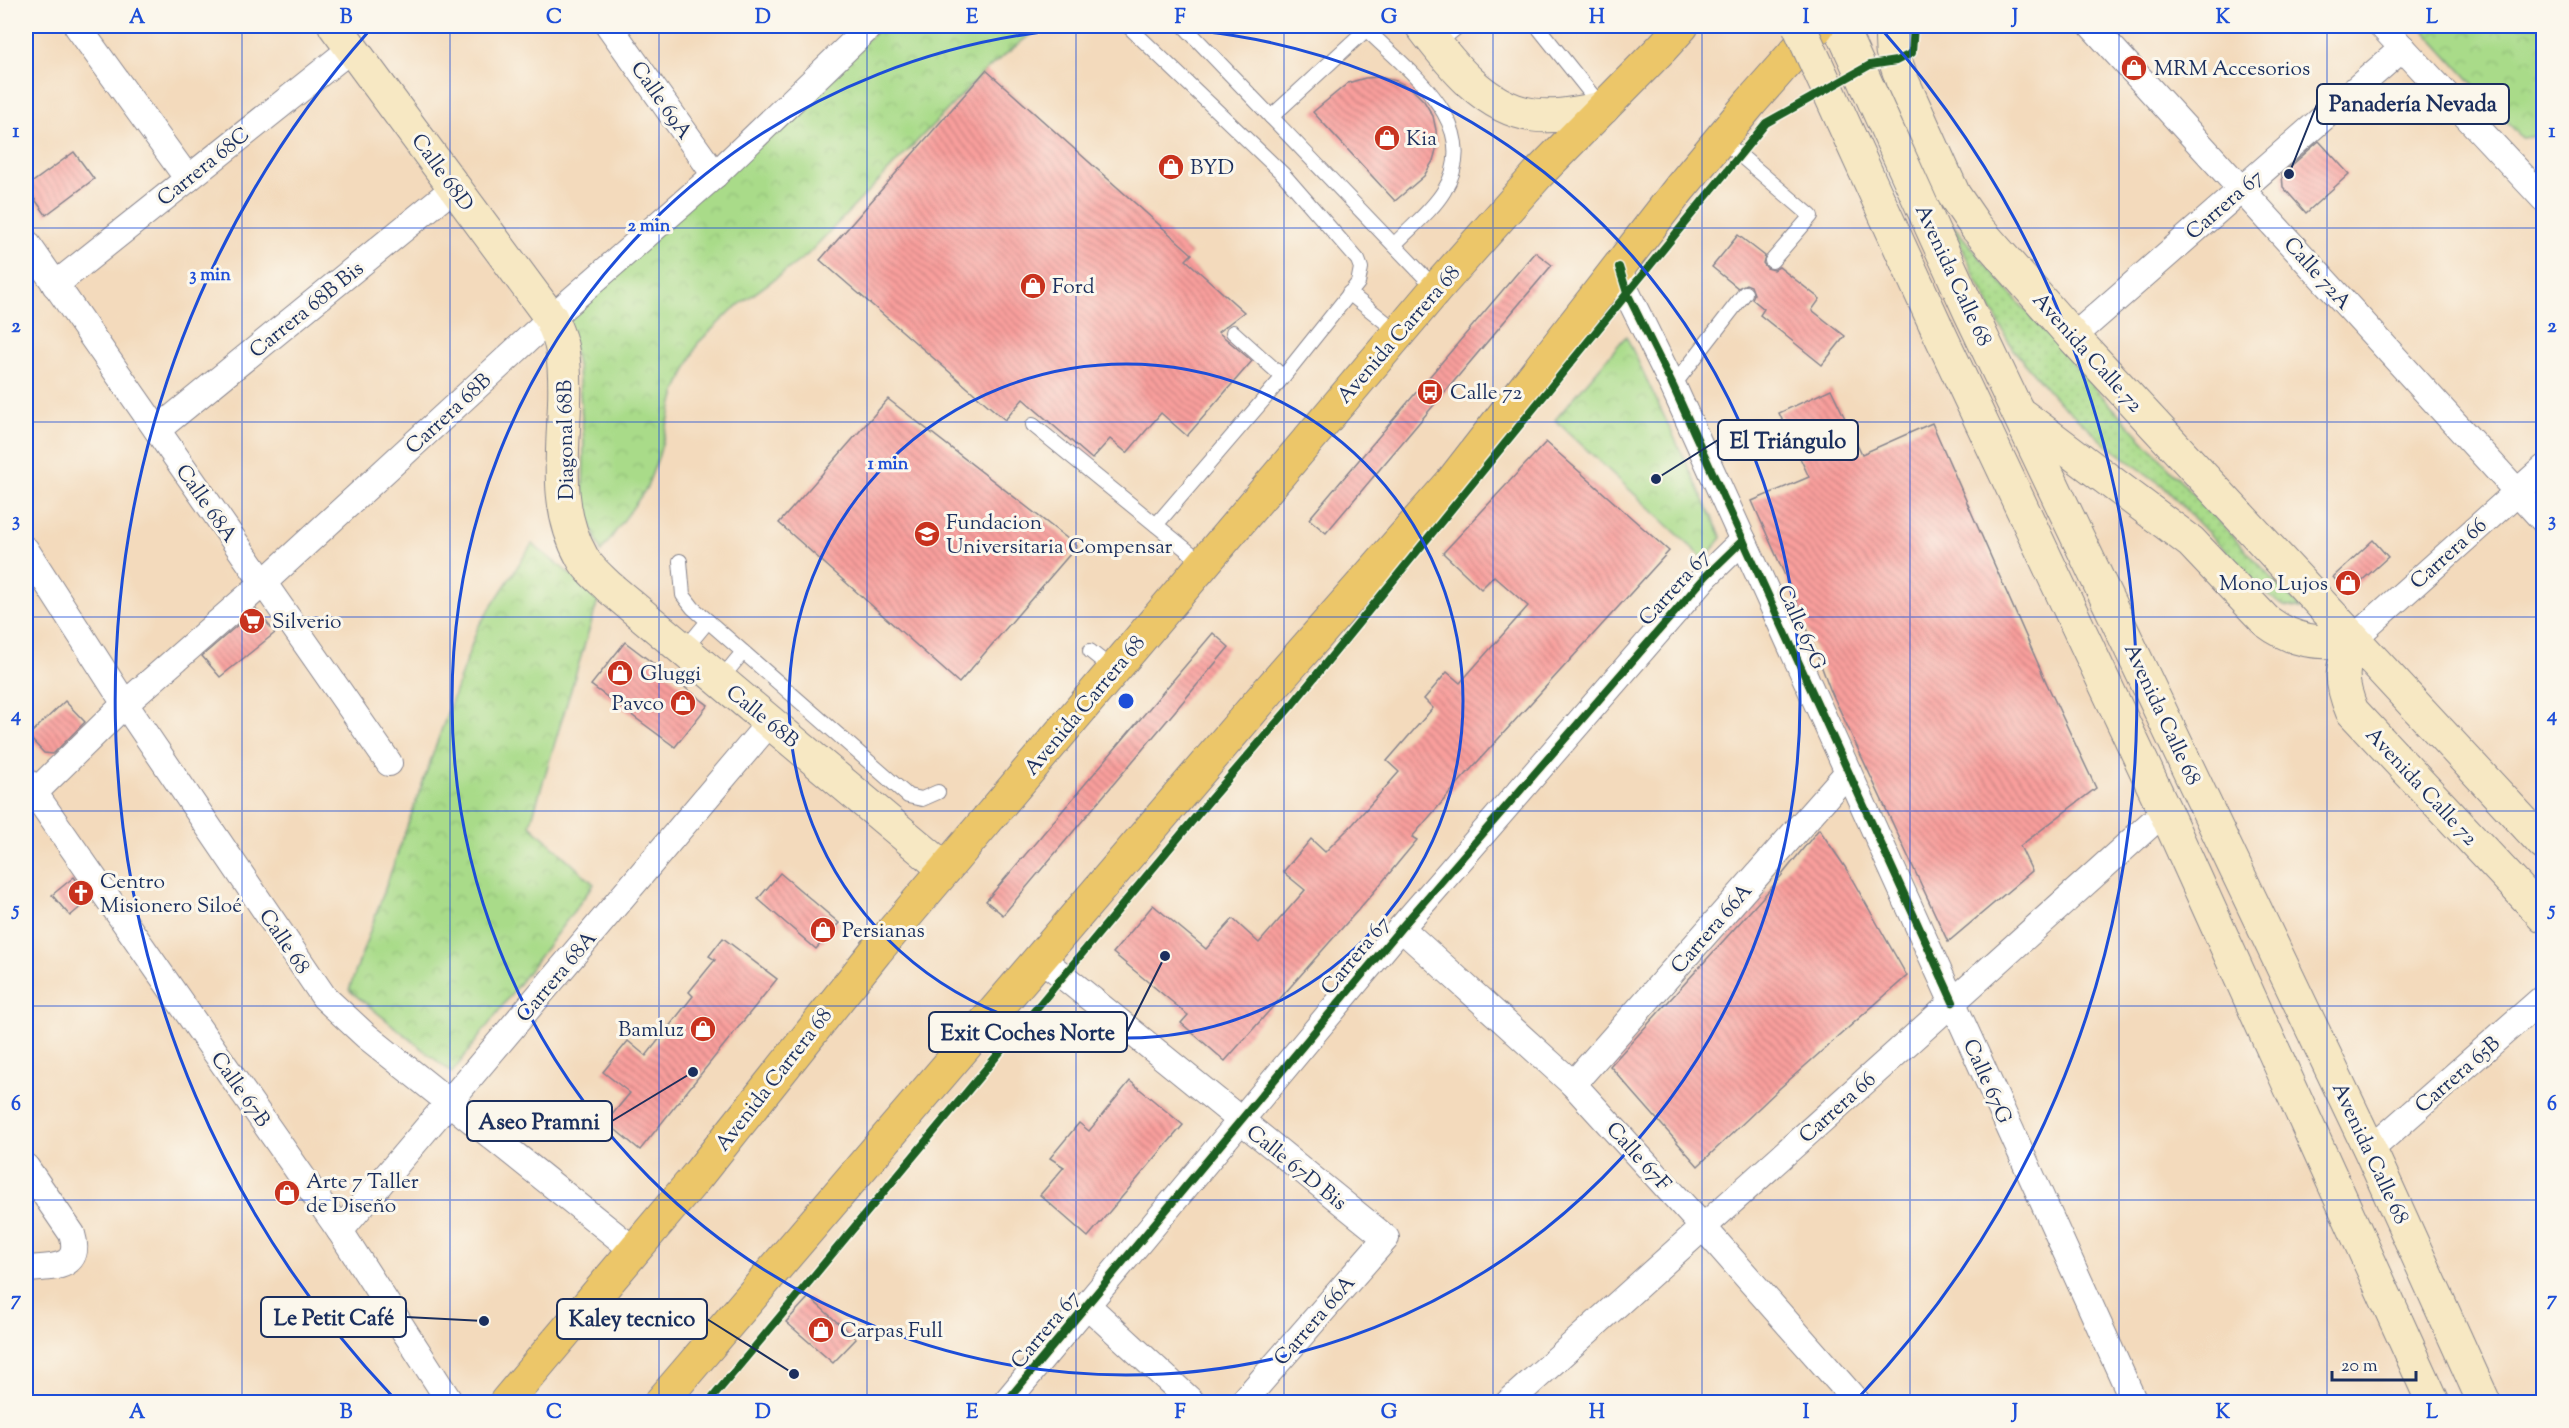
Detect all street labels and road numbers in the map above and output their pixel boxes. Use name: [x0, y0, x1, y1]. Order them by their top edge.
street label: Calle 69A: [622, 56, 698, 147]
street label: Carrera 68C: [152, 121, 257, 214]
street label: Calle 68D: [403, 128, 480, 218]
street label: Carrera 67: [2180, 163, 2271, 248]
street label: Avenida Calle 68: [1906, 200, 1998, 352]
street label: Calle 72A: [2275, 231, 2358, 318]
street label: Carrera 68B Bis: [244, 255, 371, 366]
street label: Avenida Carrera 68: [1331, 259, 1468, 411]
street label: Avenida Calle 72: [2024, 287, 2149, 420]
street label: Carrera 68B: [400, 367, 499, 462]
street label: Diagonal 68B: [551, 380, 583, 500]
street label: Calle 68A: [167, 459, 243, 550]
street label: Carrera 66: [2404, 512, 2494, 597]
street label: Carrera 67: [1633, 543, 1719, 634]
street label: Calle 67G: [1768, 581, 1832, 675]
street label: Avenida Carrera 68: [1018, 630, 1153, 783]
street label: Avenida Calle 68: [2115, 639, 2207, 791]
street label: Calle 68B: [719, 679, 805, 756]
street label: Avenida Calle 72: [2358, 721, 2484, 854]
street label: Carrera 66A: [1665, 878, 1760, 981]
street label: Calle 68: [250, 903, 316, 981]
street label: Carrera 67: [1315, 910, 1399, 1002]
street label: Carrera 68A: [510, 925, 605, 1030]
street label: Avenida Carrera 68: [709, 1002, 840, 1158]
street label: Carrera 65B: [2409, 1030, 2508, 1121]
street label: Calle 67G: [1954, 1035, 2018, 1129]
street label: Calle 67B: [202, 1046, 276, 1134]
street label: Carrera 66: [1793, 1066, 1883, 1151]
street label: Avenida Calle 68: [2323, 1078, 2415, 1230]
street label: Calle 67F: [1598, 1116, 1677, 1199]
street label: Calle 67D Bis: [1239, 1119, 1352, 1218]
street label: Carrera 66A: [1268, 1270, 1363, 1373]
street label: Carrera 67: [1005, 1284, 1089, 1376]

